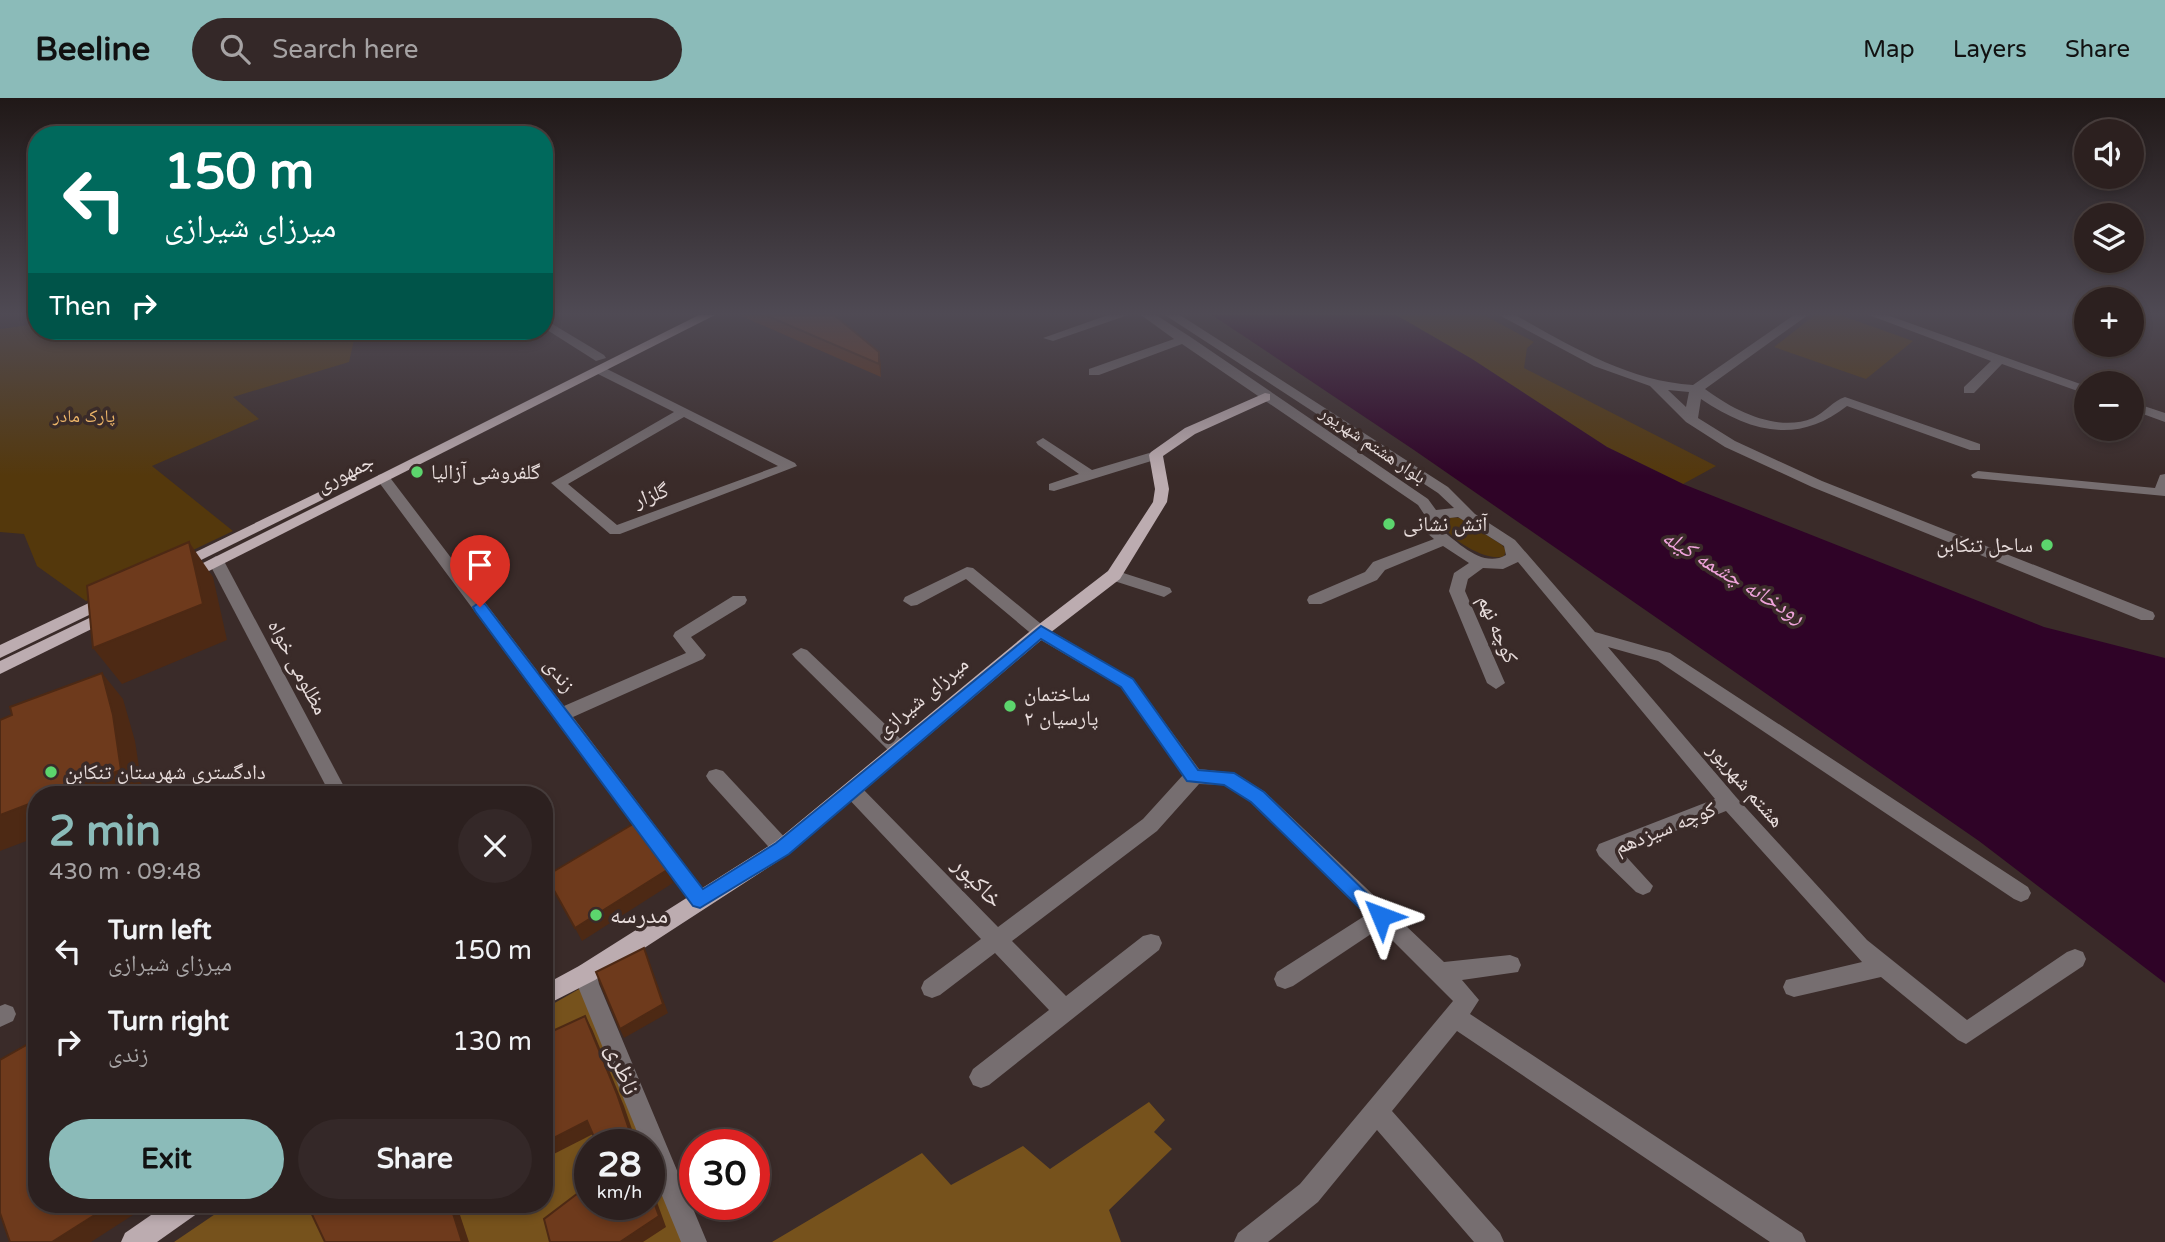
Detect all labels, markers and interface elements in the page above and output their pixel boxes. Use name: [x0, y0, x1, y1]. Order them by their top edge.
search box: [192, 18, 682, 81]
text: Beeline: [35, 30, 150, 69]
icon: search: [216, 30, 254, 68]
text: Search here: [272, 34, 418, 65]
text: Map: [1863, 35, 1915, 64]
text: Layers: [1953, 35, 2027, 64]
text: Share: [2065, 35, 2130, 64]
map controls: [2074, 119, 2144, 441]
button: sound: [2074, 119, 2144, 189]
text: 150 m: [164, 143, 314, 202]
icon: left: [49, 154, 140, 245]
button: layers: [2074, 203, 2144, 273]
text: میرزای شیرازی: [164, 208, 336, 246]
icon: right: [125, 287, 163, 325]
button: +: [2074, 287, 2144, 357]
text: Then: [49, 291, 111, 322]
button: −: [2074, 371, 2144, 441]
street label: بلوار هشتم شهریور: [1314, 401, 1430, 489]
park label: پارک مادر: [52, 405, 115, 427]
street label: جمهوری: [312, 449, 378, 498]
place label: گلفروشی آزالیا: [431, 460, 541, 485]
marker: گلفروشی آزالیا: [409, 464, 425, 480]
street label: گلزار: [629, 478, 672, 514]
place label: آتش نشانی: [1403, 512, 1488, 537]
marker: آتش نشانی: [1381, 516, 1397, 532]
water label: رودخانه چشمه کیله: [1657, 523, 1810, 631]
place label: ساحل تنکابن: [1936, 533, 2033, 558]
pin: [450, 535, 510, 607]
marker: ساحل تنکابن: [2039, 537, 2055, 553]
icon: arrive: [461, 546, 499, 584]
street label: کوچه نهم: [1471, 591, 1523, 668]
street label: مظلومی خواه: [262, 615, 333, 719]
street label: میرزای شیرازی: [871, 651, 974, 743]
street label: زندی: [539, 653, 581, 698]
place label: ساختمان پارسیان ۲: [1024, 682, 1099, 731]
marker: ساختمان پارسیان ۲: [1002, 698, 1018, 714]
street label: هشتم شهریور: [1701, 737, 1789, 833]
place label: دادگستری شهرستان تنکابن: [65, 760, 266, 785]
marker: دادگستری شهرستان تنکابن: [43, 764, 59, 780]
street label: کوچه سیزدهم: [1611, 797, 1720, 861]
text: 2 min: [49, 806, 161, 857]
button: close: [458, 809, 532, 883]
street label: خاکپور: [946, 850, 1009, 914]
text: 430 m · 09:48: [49, 858, 201, 886]
position arrow: [1344, 879, 1418, 953]
place label: مدرسه: [610, 901, 668, 930]
marker: مدرسه: [588, 907, 604, 923]
text: Turn left: [108, 915, 211, 946]
icon: left: [49, 932, 87, 970]
text: 150 m: [452, 935, 532, 966]
text: میرزای شیرازی: [108, 950, 232, 978]
text: Turn right: [108, 1006, 229, 1037]
icon: right: [49, 1023, 87, 1061]
text: 130 m: [452, 1026, 532, 1057]
street label: ناظری: [599, 1039, 646, 1099]
text: زندی: [108, 1041, 148, 1069]
button: Exit: [49, 1119, 284, 1199]
button: Share: [298, 1119, 532, 1199]
speed limit sign: 30: [679, 1129, 770, 1220]
text: 28: [598, 1144, 641, 1186]
text: km/h: [597, 1181, 642, 1203]

